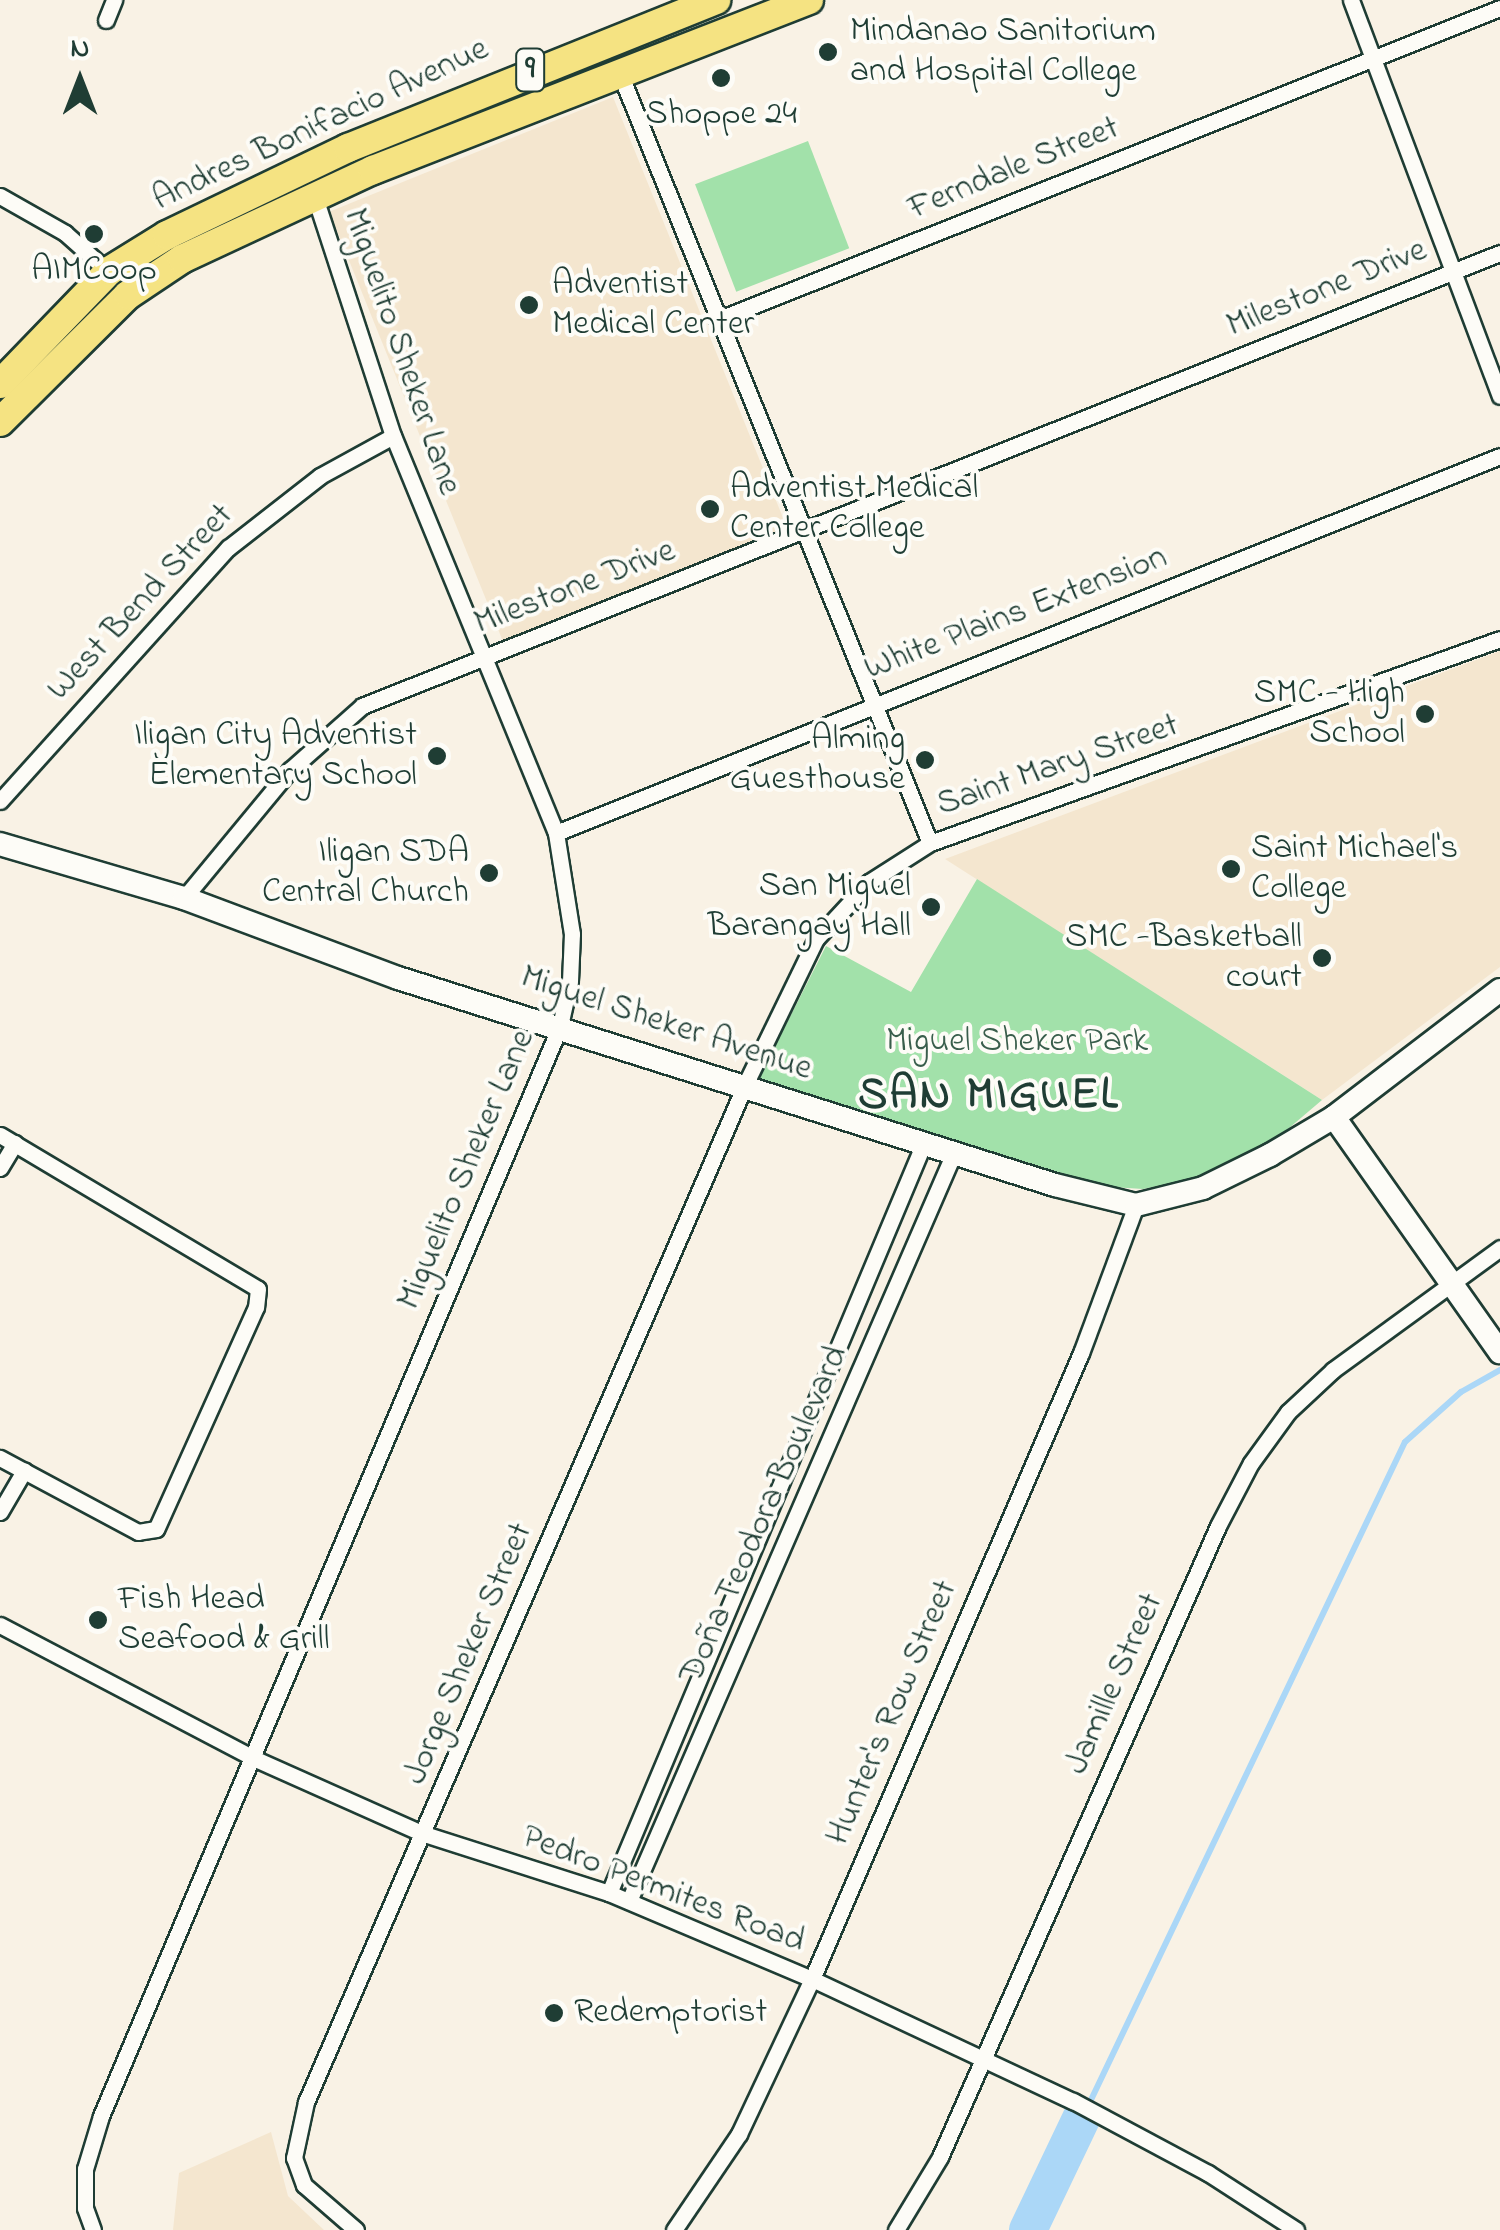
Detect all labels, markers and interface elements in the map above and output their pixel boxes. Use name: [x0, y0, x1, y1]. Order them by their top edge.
place label: Mindanao Sanitorium and Hospital College: [850, 11, 1156, 93]
text: N: [71, 29, 89, 70]
street label: Andres Bonifacio Avenue: [147, 29, 495, 221]
north arrow: [30, 30, 130, 130]
marker: Mindanao Sanitorium and Hospital College: [815, 39, 841, 65]
road number: 9: [515, 43, 545, 97]
marker: Shoppe 24: [710, 67, 732, 89]
place label: Shoppe 24: [645, 94, 797, 136]
street label: Ferndale Street: [902, 108, 1126, 230]
street label: Miguelito Sheker Lane: [332, 203, 470, 501]
marker: AIMCoop: [83, 223, 105, 245]
street label: Milestone Drive: [1221, 230, 1433, 348]
place label: AIMCoop: [31, 250, 157, 292]
place label: Adventist Medical Center: [552, 264, 754, 346]
marker: Adventist Medical Center: [516, 292, 542, 318]
place label: Adventist Medical Center College: [730, 468, 978, 550]
street label: West Bend Street: [39, 496, 243, 710]
marker: Adventist Medical Center College: [699, 498, 721, 520]
street label: Milestone Drive: [469, 530, 681, 646]
street label: White Plains Extension: [859, 537, 1173, 691]
place label: SMC - High School: [1254, 673, 1405, 755]
marker: SMC - High School: [1414, 703, 1436, 725]
street label: Saint Mary Street: [932, 705, 1184, 827]
place label: Iligan City Adventist Elementary School: [134, 715, 417, 797]
place label: Alming Guesthouse: [730, 719, 905, 801]
marker: Iligan City Adventist Elementary School: [426, 745, 448, 767]
marker: Alming Guesthouse: [914, 749, 936, 771]
place label: Saint Michael's College: [1251, 828, 1458, 910]
place label: Iligan SDA Central Church: [262, 832, 469, 914]
marker: Saint Michael's College: [1220, 858, 1242, 880]
marker: Iligan SDA Central Church: [478, 862, 500, 884]
place label: San Miguel Barangay Hall: [708, 866, 911, 948]
marker: San Miguel Barangay Hall: [920, 896, 942, 918]
place label: SMC -Basketball court: [1065, 917, 1302, 999]
marker: SMC -Basketball court: [1311, 947, 1333, 969]
street label: Miguel Sheker Avenue: [515, 957, 817, 1091]
park label: Miguel Sheker Park: [886, 1021, 1148, 1063]
street label: Miguelito Sheker Lane: [389, 1024, 545, 1316]
district label: SAN MIGUEL: [858, 1070, 1120, 1124]
street label: Doña Teodora Boulevard: [672, 1340, 858, 1690]
street label: Jorge Sheker Street: [395, 1517, 543, 1791]
street label: Hunter's Row Street: [818, 1574, 968, 1852]
place label: Fish Head Seafood & Grill: [118, 1579, 330, 1661]
street label: Jamille Street: [1056, 1587, 1174, 1781]
marker: Fish Head Seafood & Grill: [87, 1609, 109, 1631]
street label: Pedro Permites Road: [516, 1817, 810, 1963]
place label: Redemptorist: [574, 1992, 767, 2034]
marker: Redemptorist: [543, 2002, 565, 2024]

